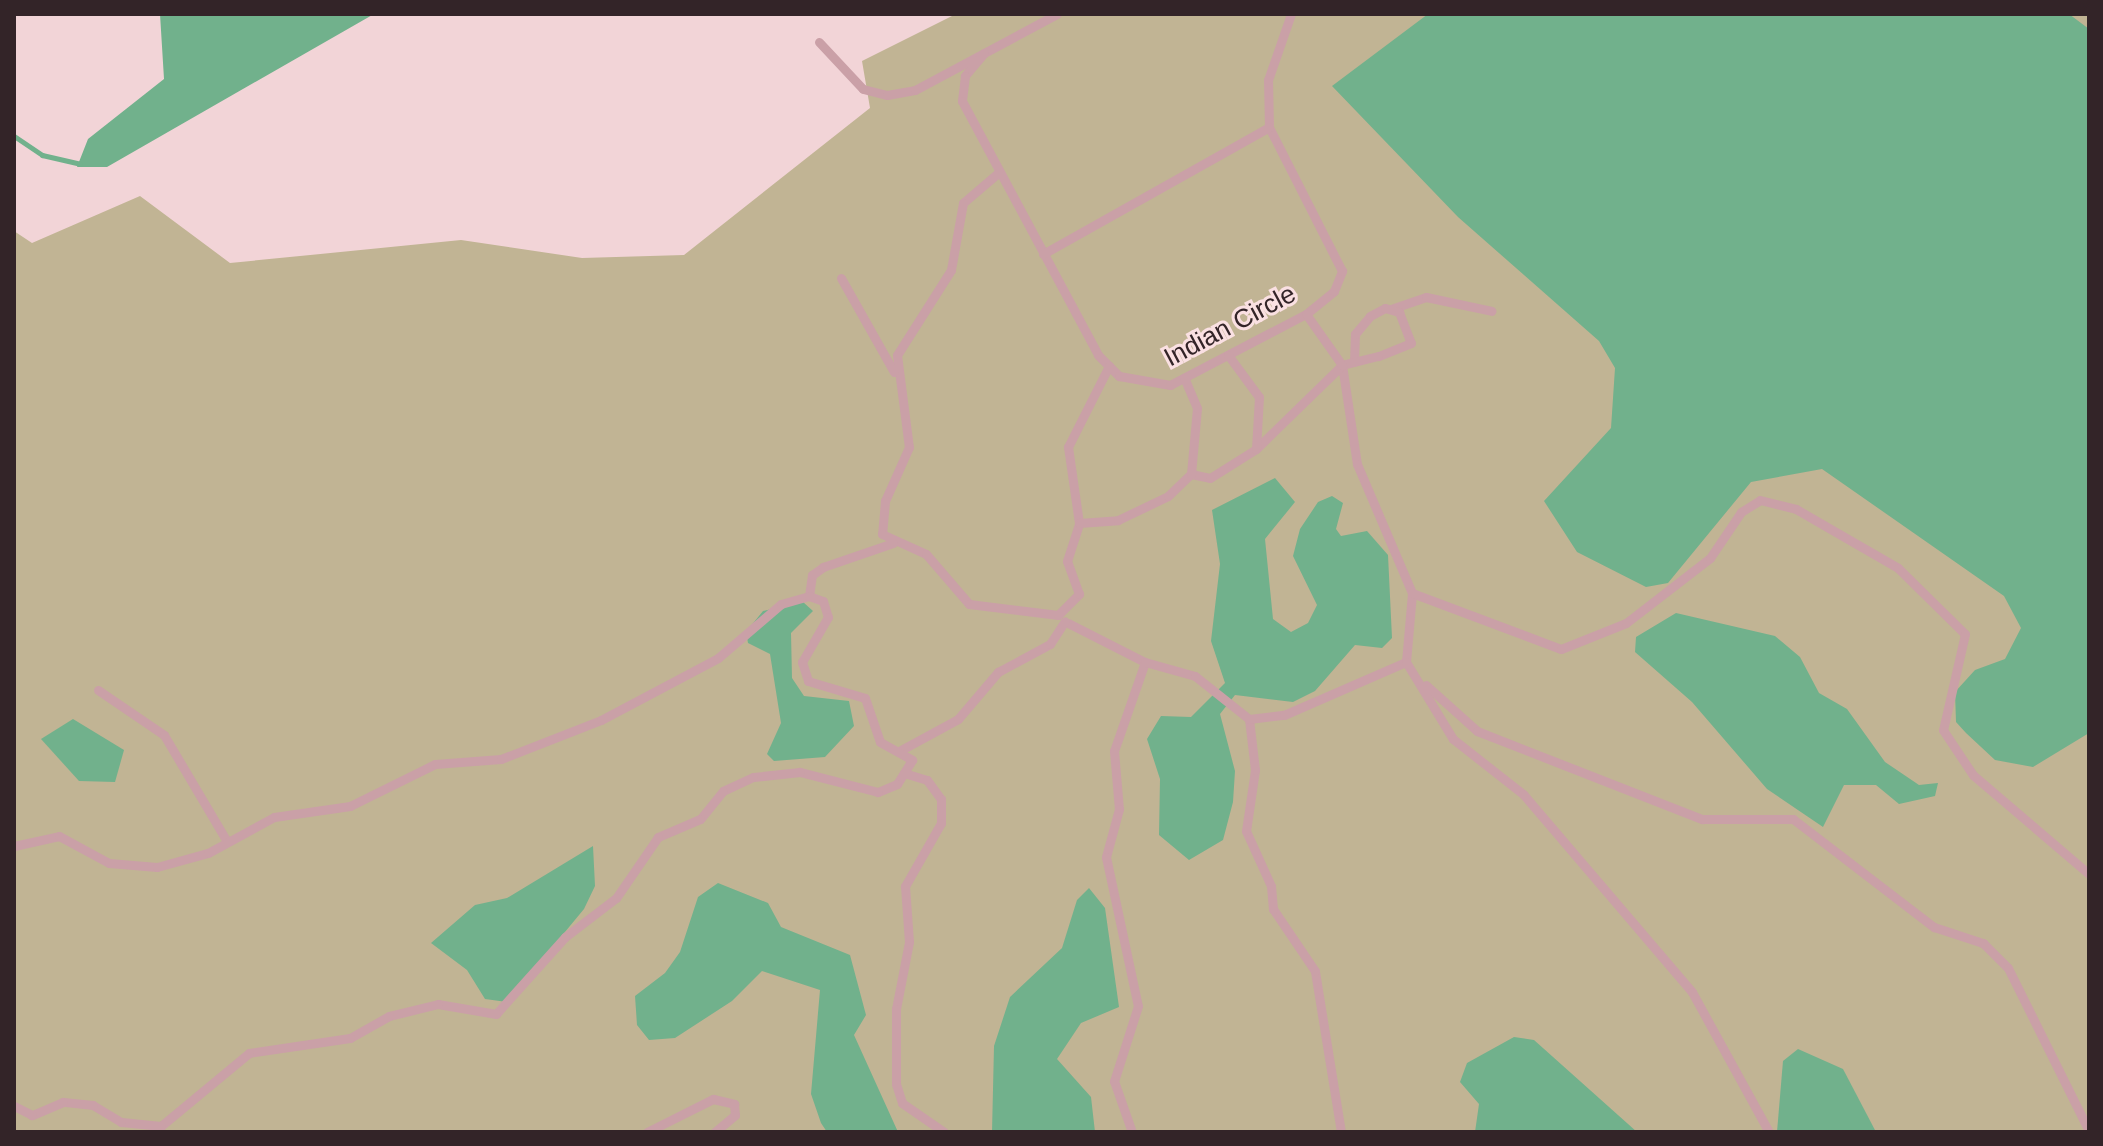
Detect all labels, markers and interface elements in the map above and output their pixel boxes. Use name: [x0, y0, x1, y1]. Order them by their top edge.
street label: Indian Circle: [1159, 278, 1301, 374]

